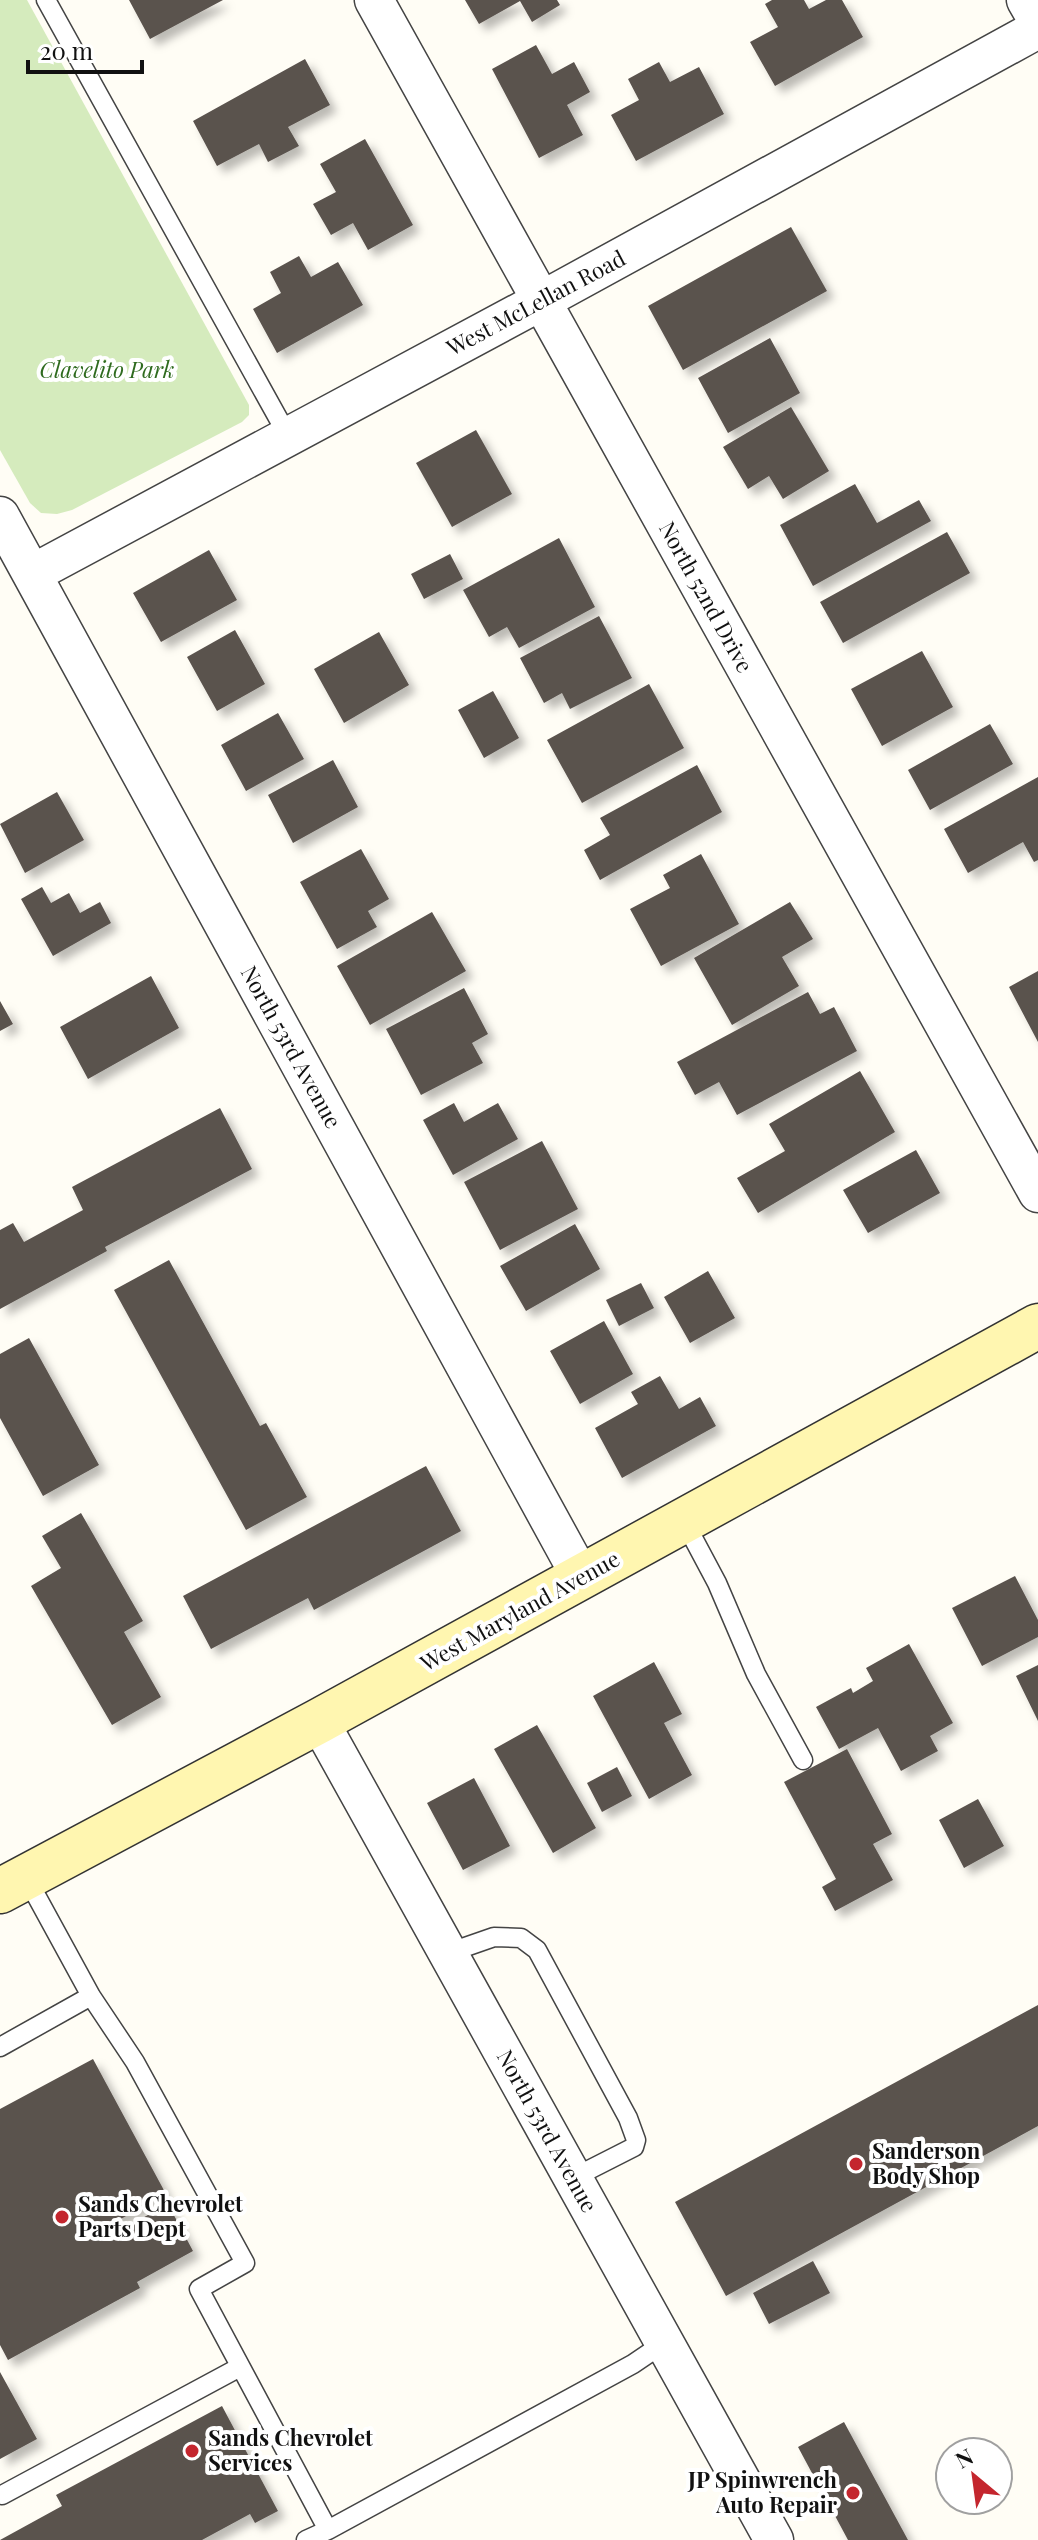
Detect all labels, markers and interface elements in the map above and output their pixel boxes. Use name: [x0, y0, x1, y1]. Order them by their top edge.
scale bar: [28, 24, 142, 74]
text: 20 m: [40, 34, 93, 66]
street label: West McLellan Road: [440, 242, 630, 362]
park label: Clavelito Park: [40, 354, 174, 384]
street label: North 52nd Drive: [653, 516, 761, 677]
street label: North 53rd Avenue: [235, 960, 349, 1133]
street label: West Maryland Avenue: [414, 1543, 624, 1678]
street label: North 53rd Avenue: [491, 2044, 605, 2217]
place label: Sanderson Body Shop: [872, 2135, 981, 2190]
marker: Sanderson Body Shop: [847, 2155, 865, 2173]
place label: Sands Chevrolet Parts Dept: [78, 2188, 243, 2243]
marker: Sands Chevrolet Parts Dept: [53, 2208, 71, 2226]
place label: Sands Chevrolet Services: [208, 2422, 373, 2477]
north arrow: [934, 2436, 1014, 2516]
text: N: [950, 2441, 978, 2475]
marker: Sands Chevrolet Services: [183, 2442, 201, 2460]
place label: JP Spinwrench Auto Repair: [687, 2464, 838, 2519]
marker: JP Spinwrench Auto Repair: [844, 2484, 862, 2502]

